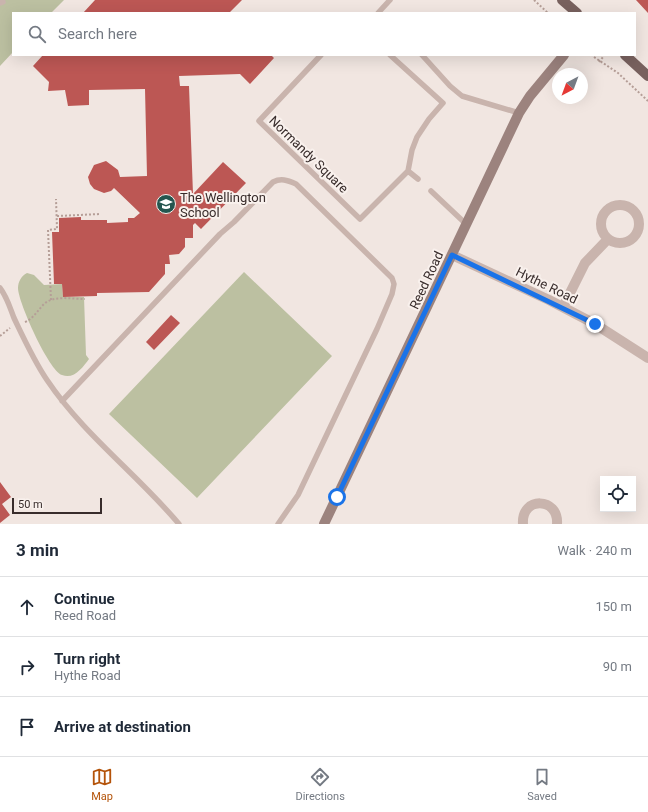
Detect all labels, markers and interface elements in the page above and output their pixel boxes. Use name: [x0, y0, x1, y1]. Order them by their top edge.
search box: [12, 12, 636, 56]
icon: search: [26, 23, 48, 45]
text: Search here: [58, 25, 137, 43]
north arrow: [552, 68, 588, 104]
street label: Normandy Square: [266, 113, 351, 196]
place label: The Wellington School: [180, 190, 266, 220]
school or university icon: The Wellington School: [155, 193, 177, 215]
street label: Reed Road: [407, 249, 446, 312]
street label: Hythe Road: [513, 264, 580, 307]
route end: [586, 315, 604, 333]
map controls: [600, 476, 636, 512]
button: locate: [600, 476, 636, 512]
route start: [328, 488, 346, 506]
scale bar: [12, 496, 102, 515]
text: 50 m: [18, 498, 43, 511]
text: 3 min: [16, 540, 59, 560]
text: Walk · 240 m: [557, 543, 632, 558]
text: Continue: [54, 590, 115, 608]
icon: ahead: [16, 596, 38, 618]
text: 150 m: [595, 599, 632, 614]
text: Reed Road: [54, 608, 116, 623]
text: Turn right: [54, 650, 120, 668]
icon: right: [16, 656, 38, 678]
text: 90 m: [603, 659, 632, 674]
text: Hythe Road: [54, 668, 121, 683]
icon: arrive: [16, 716, 38, 738]
text: Arrive at destination: [54, 718, 191, 736]
tab: Map: [91, 766, 113, 803]
tab: Directions: [295, 766, 345, 803]
tab: Saved: [527, 766, 557, 803]

